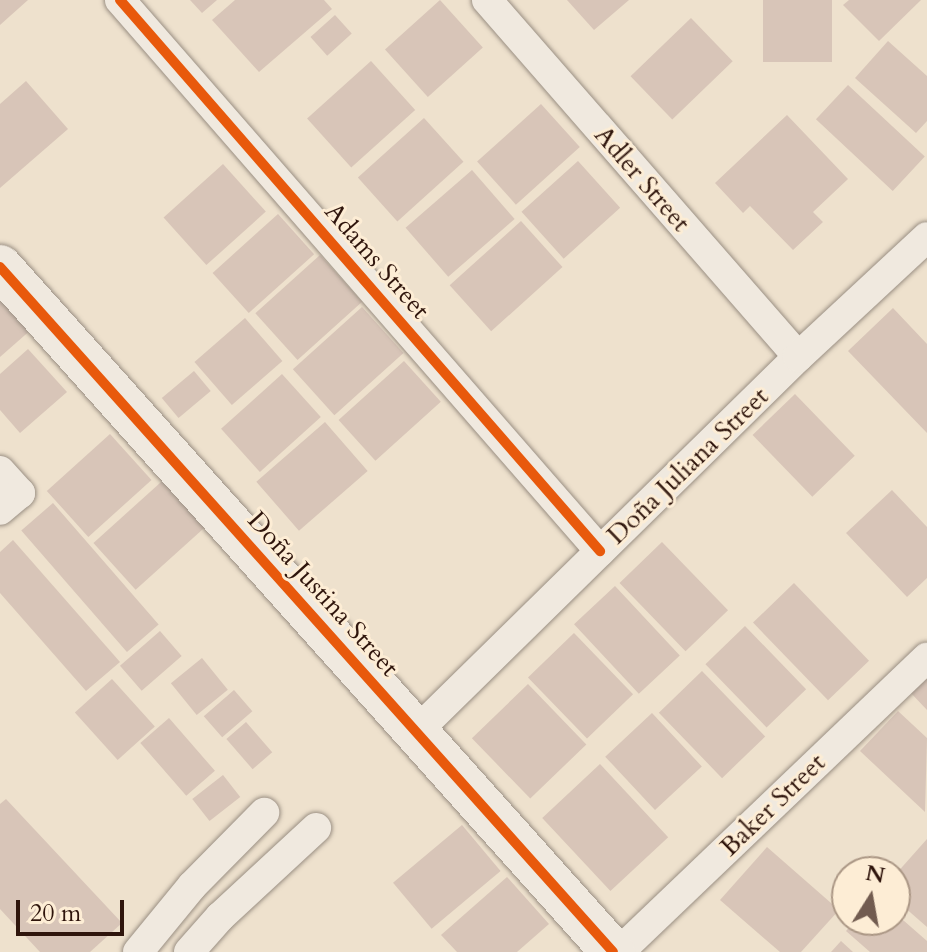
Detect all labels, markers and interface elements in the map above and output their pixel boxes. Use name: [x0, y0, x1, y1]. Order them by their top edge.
street label: Adler Street: [588, 120, 696, 238]
street label: Adams Street: [318, 197, 436, 325]
street label: Doña Juliana Street: [601, 381, 775, 551]
street label: Doña Justina Street: [241, 505, 405, 683]
street label: Baker Street: [714, 747, 832, 863]
north arrow: [831, 856, 911, 936]
text: N: [863, 858, 887, 891]
scale bar: [20, 884, 128, 934]
text: 20 m: [30, 897, 81, 930]

